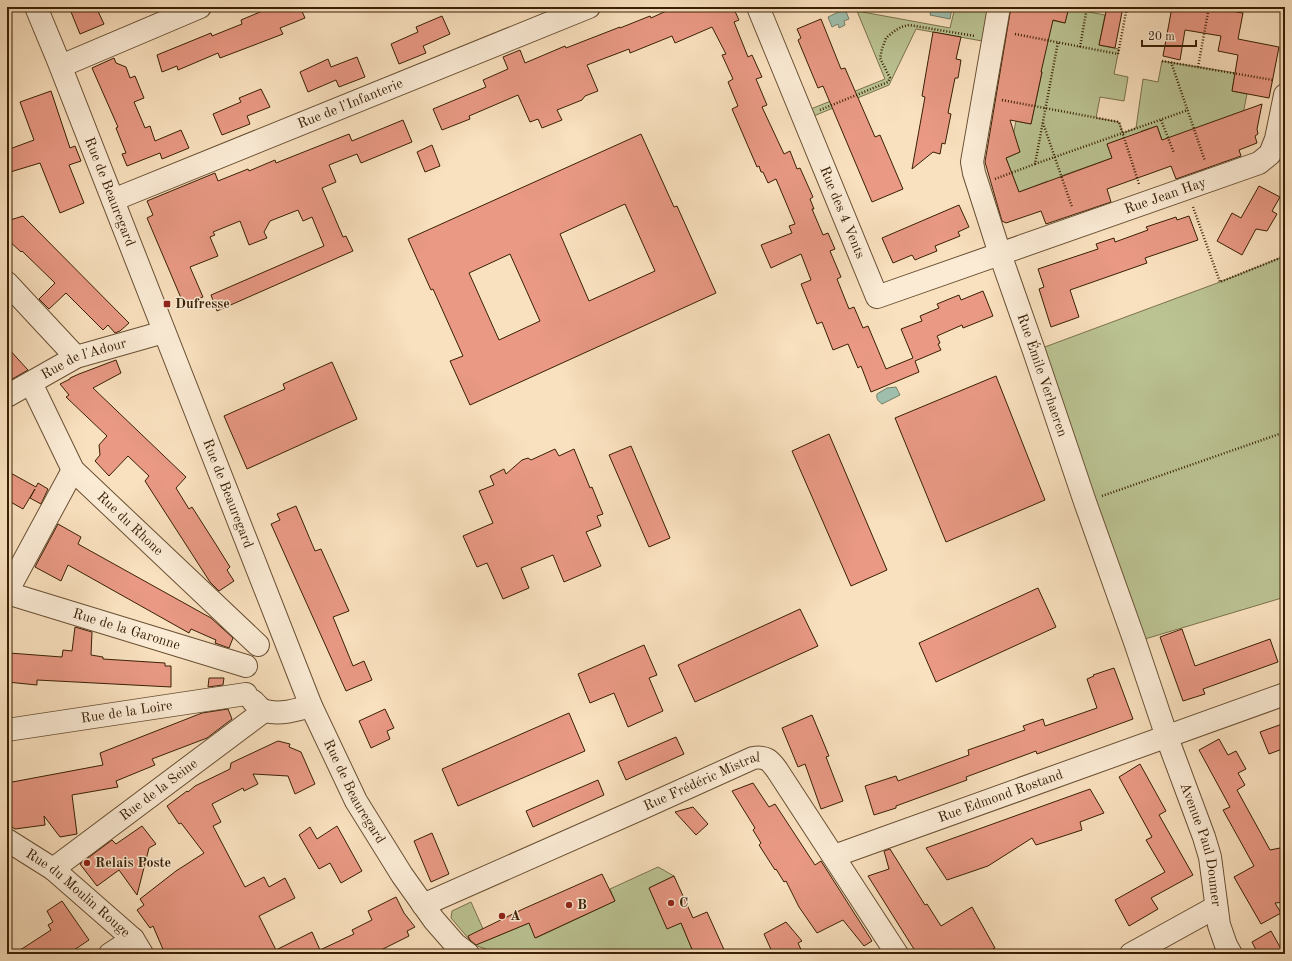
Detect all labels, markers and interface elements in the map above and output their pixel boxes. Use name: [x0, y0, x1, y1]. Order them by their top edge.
scale bar: [1142, 22, 1196, 48]
text: 20 m: [1148, 31, 1175, 43]
street label: Rue de l'Infanterie: [296, 76, 405, 131]
street label: Rue de Beauregard: [82, 135, 137, 248]
street label: Rue des 4 Vents: [817, 164, 867, 260]
street label: Rue Jean Hay: [1123, 175, 1209, 217]
place label: Dufresse: [175, 297, 230, 311]
marker: Dufresse: [162, 299, 172, 309]
street label: Rue Émile Verhaeren: [1015, 312, 1070, 439]
street label: Rue de l'Adour: [39, 336, 128, 382]
street label: Rue de Beauregard: [200, 437, 255, 550]
street label: Rue du Rhone: [94, 489, 166, 558]
street label: Rue de la Garonne: [71, 607, 182, 652]
street label: Rue de la Loire: [80, 698, 173, 726]
street label: Rue de Beauregard: [321, 737, 388, 846]
street label: Rue Frédéric Mistral: [642, 750, 760, 813]
street label: Rue de la Seine: [117, 756, 200, 823]
street label: Rue Edmond Rostand: [936, 767, 1065, 825]
street label: Avenue Paul Doumer: [1177, 781, 1224, 908]
street label: Rue du Moulin Rouge: [23, 847, 133, 940]
place label: Relais Poste: [95, 856, 171, 870]
marker: Relais Poste: [82, 858, 92, 868]
place label: C: [679, 896, 688, 910]
place label: B: [577, 898, 587, 912]
marker: C: [666, 898, 676, 908]
marker: B: [564, 900, 574, 910]
place label: A: [510, 909, 521, 923]
marker: A: [497, 911, 507, 921]

